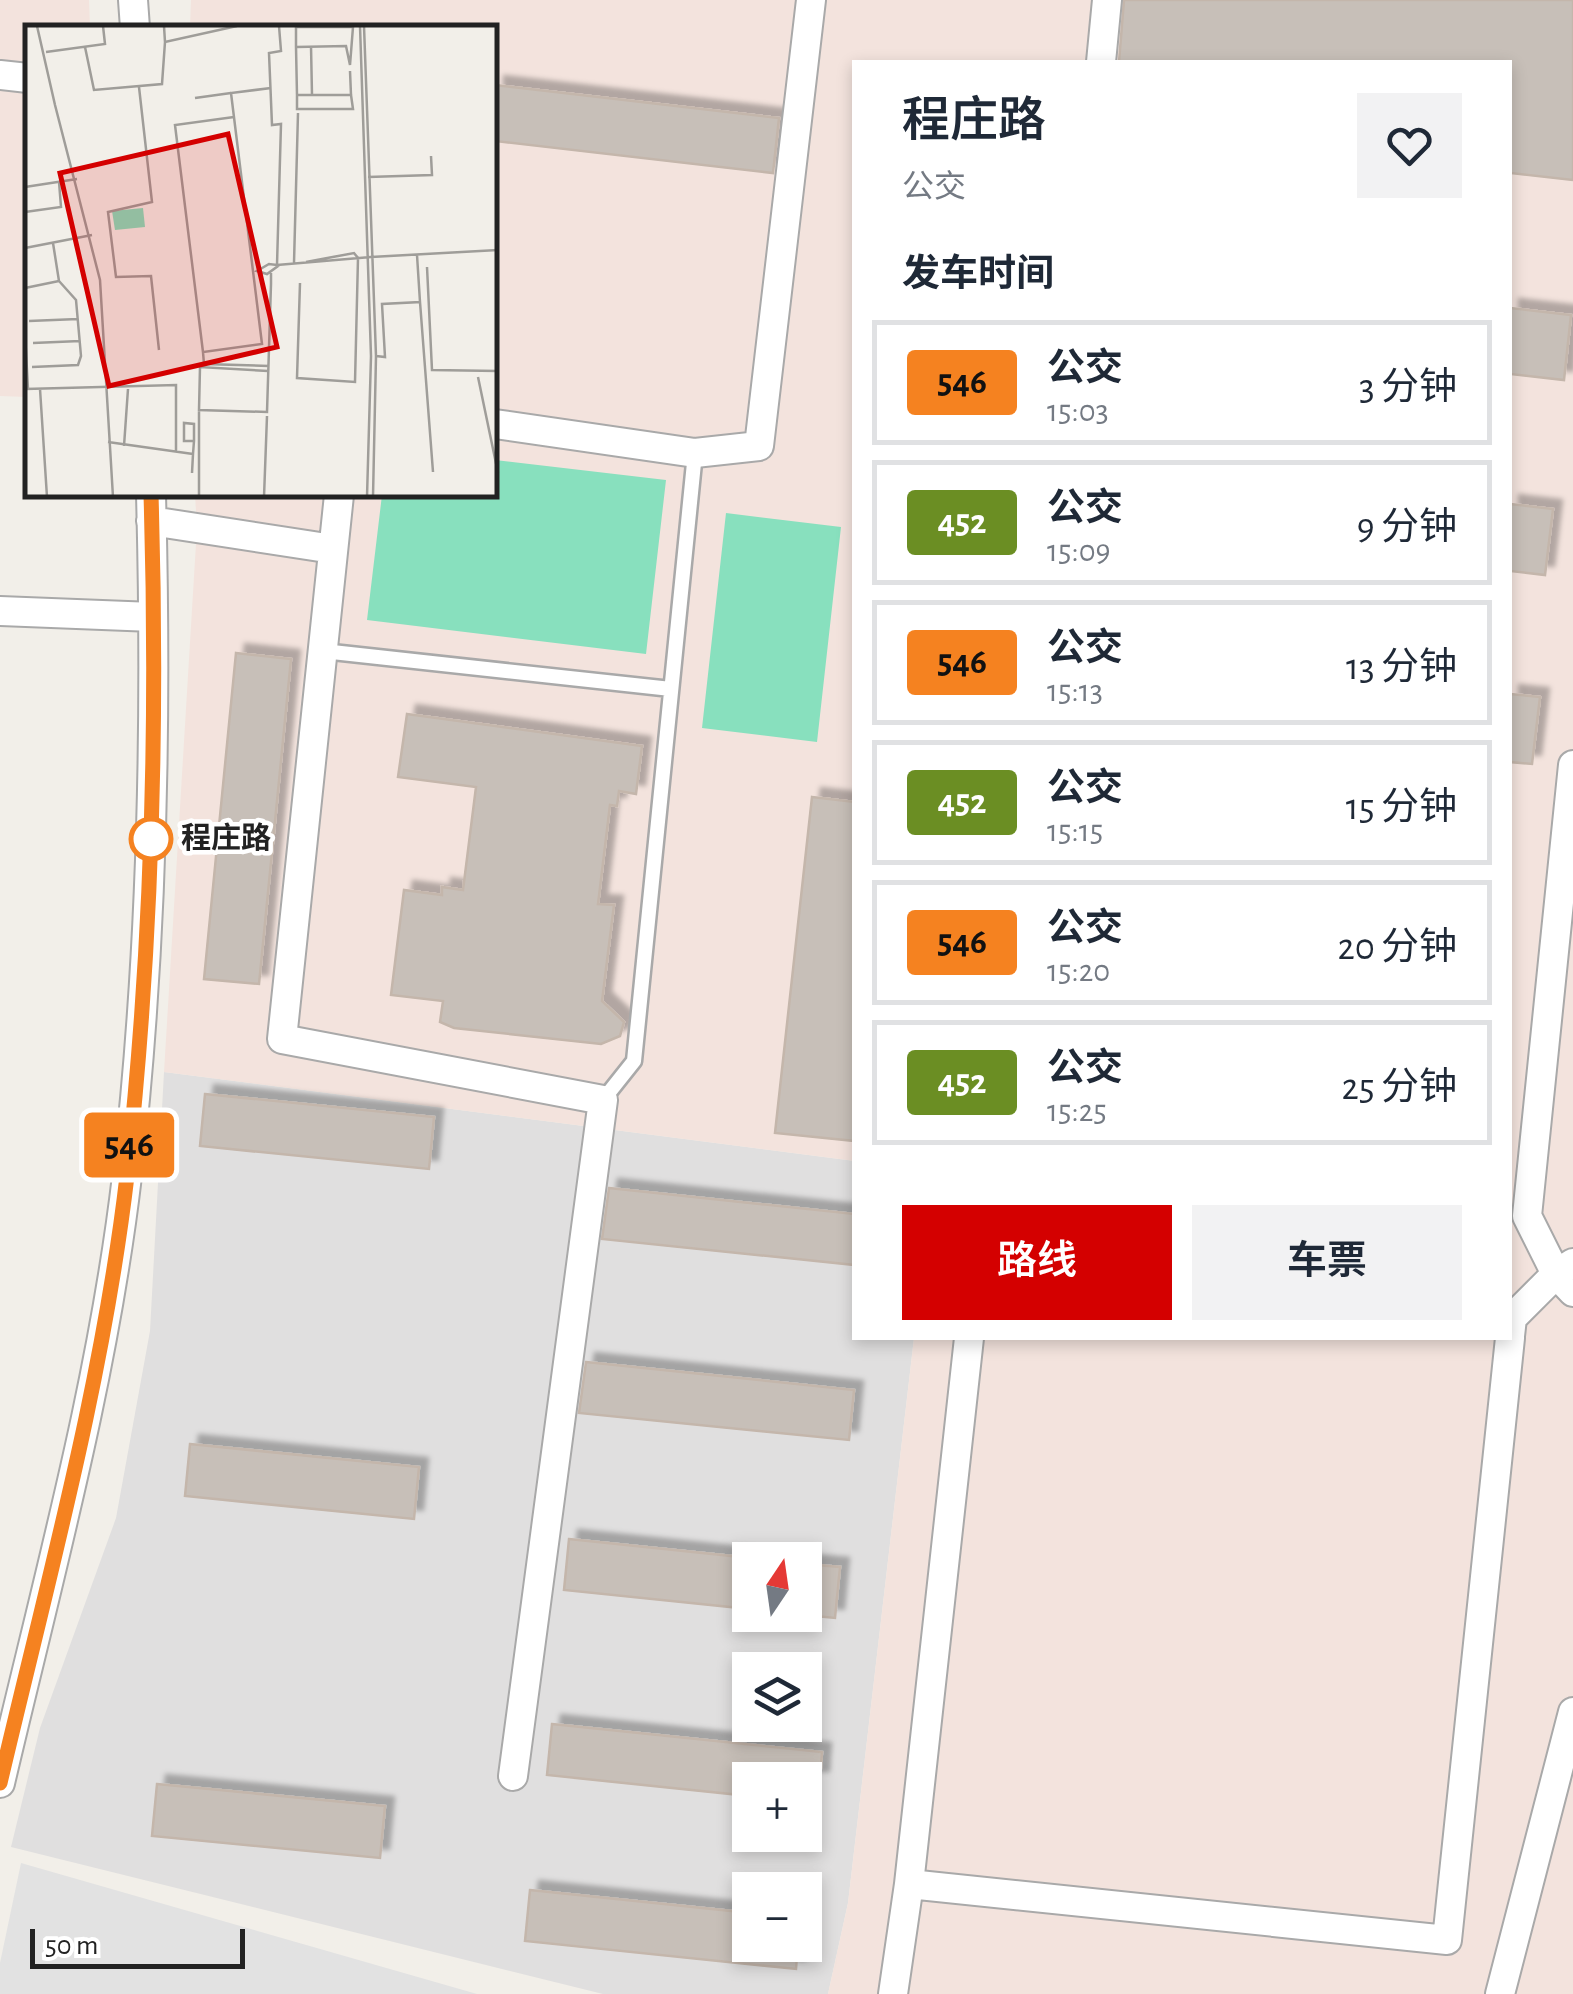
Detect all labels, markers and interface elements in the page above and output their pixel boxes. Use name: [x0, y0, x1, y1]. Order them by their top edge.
inset map: [25, 25, 498, 498]
button: heart: [1357, 93, 1462, 198]
text: 程庄路: [902, 98, 1046, 146]
text: 公交: [902, 171, 966, 203]
text: 发车时间: [902, 256, 1054, 294]
text: 公交: [1047, 350, 1123, 388]
text: 546: [937, 365, 987, 400]
text: 3 分钟: [1359, 369, 1457, 407]
text: 15:03: [1047, 395, 1109, 427]
text: 公交: [1047, 490, 1123, 528]
text: 452: [937, 505, 987, 540]
text: 9 分钟: [1357, 509, 1457, 547]
text: 15:09: [1047, 535, 1111, 567]
text: 公交: [1047, 630, 1123, 668]
text: 546: [937, 645, 987, 680]
text: 13 分钟: [1346, 649, 1457, 687]
text: 15:13: [1047, 675, 1103, 707]
text: 公交: [1047, 770, 1123, 808]
text: 452: [937, 785, 987, 820]
text: 15 分钟: [1346, 789, 1457, 827]
text: 15:15: [1047, 815, 1103, 847]
marker: 程庄路: [130, 818, 172, 860]
place label: 程庄路: [181, 822, 271, 854]
text: 公交: [1047, 910, 1123, 948]
text: 546: [937, 925, 987, 960]
text: 20 分钟: [1337, 929, 1457, 967]
text: 15:20: [1047, 955, 1110, 987]
text: 公交: [1047, 1050, 1123, 1088]
text: 452: [937, 1065, 987, 1100]
text: 25 分钟: [1342, 1069, 1457, 1107]
text: 15:25: [1047, 1095, 1107, 1127]
line badge: 546: [72, 1112, 186, 1178]
text: 546: [104, 1128, 154, 1163]
button: 路线: [902, 1205, 1172, 1320]
button: 车票: [1192, 1205, 1462, 1320]
north arrow: [732, 1542, 822, 1632]
map controls: [732, 1542, 822, 1962]
button: layers: [732, 1652, 822, 1742]
button: +: [732, 1762, 822, 1852]
button: −: [732, 1872, 822, 1962]
scale bar: [30, 1924, 245, 1968]
text: 50 m: [45, 1932, 99, 1960]

